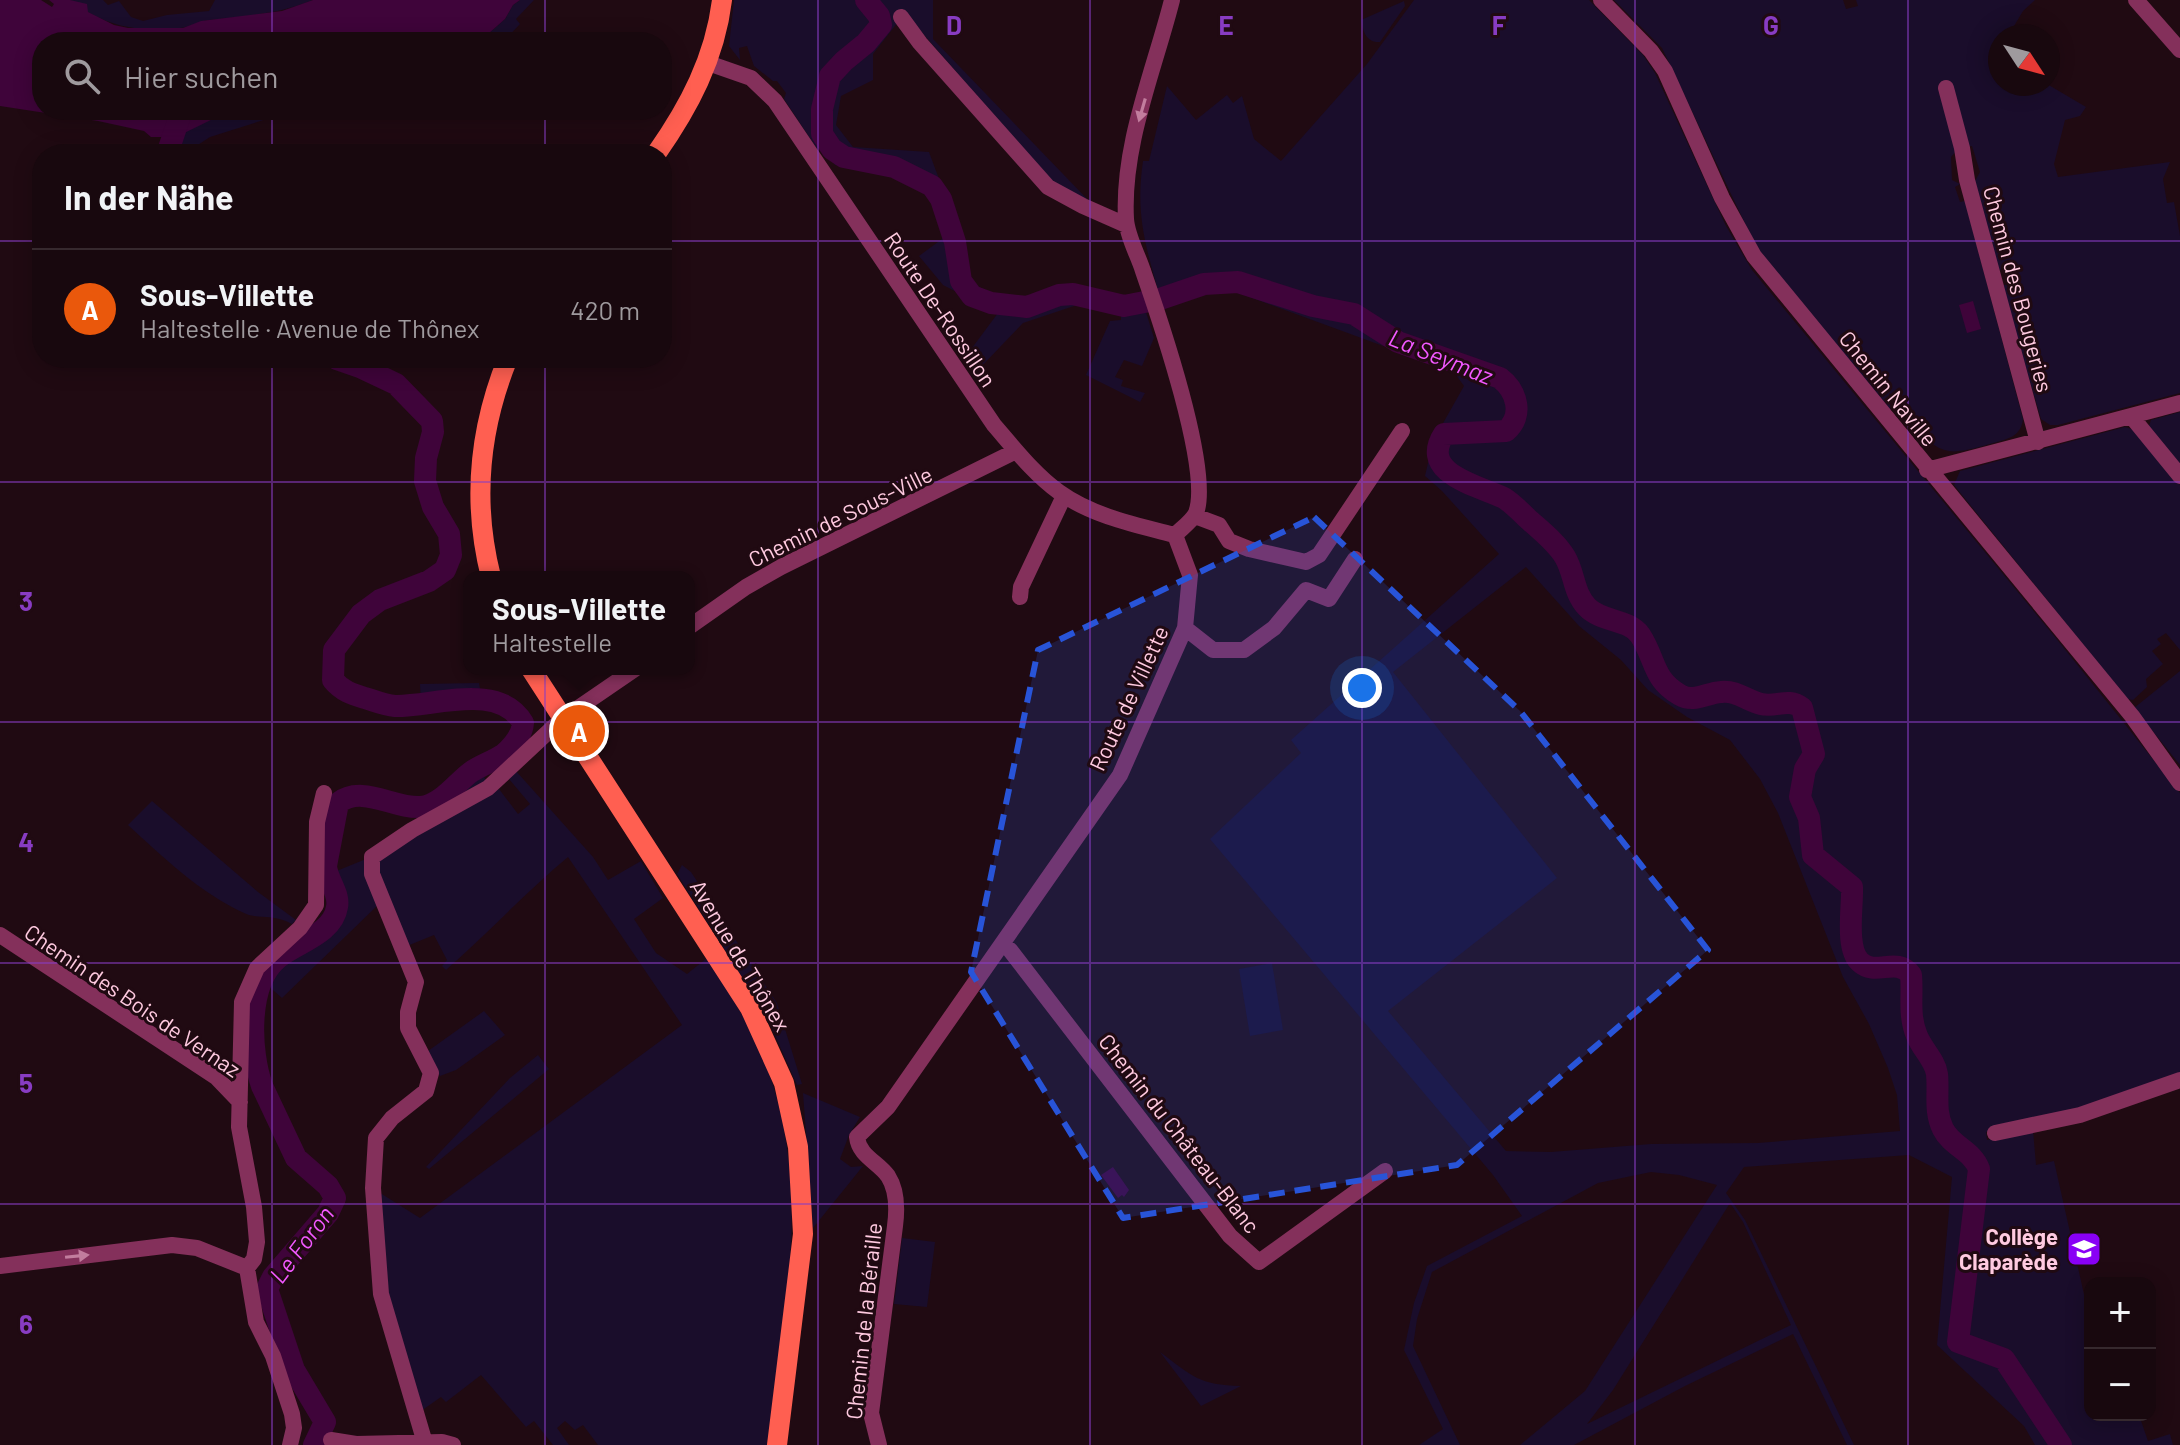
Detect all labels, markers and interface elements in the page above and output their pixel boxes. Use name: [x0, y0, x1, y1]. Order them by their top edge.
text: D: [946, 9, 962, 40]
text: E: [1218, 9, 1234, 40]
text: F: [1492, 9, 1507, 40]
text: G: [1763, 9, 1779, 40]
north arrow: [1988, 24, 2060, 96]
search box: [32, 32, 672, 120]
icon: search: [60, 54, 104, 98]
text: Hier suchen: [124, 58, 278, 94]
one-way arrow: [1135, 99, 1148, 123]
text: In der Nähe: [64, 176, 234, 217]
street label: Chemin des Bougeries: [1979, 183, 2059, 395]
street label: Route De-Rossillon: [880, 227, 1002, 391]
text: Sous-Villette: [140, 276, 314, 312]
text: A: [81, 294, 99, 325]
text: 420 m: [570, 294, 640, 325]
text: Haltestelle · Avenue de Thônex: [140, 312, 479, 343]
water label: La Seymaz: [1385, 322, 1498, 390]
street label: Chemin Naville: [1835, 325, 1943, 451]
street label: Chemin de Sous-Ville: [744, 460, 936, 572]
popup: [463, 571, 695, 675]
text: 3: [19, 585, 33, 616]
text: Sous-Villette: [492, 590, 666, 626]
street label: Route de Villette: [1083, 621, 1173, 775]
text: Haltestelle: [492, 626, 612, 657]
your location: [1342, 668, 1382, 708]
pin: A: [553, 701, 605, 761]
text: 4: [18, 826, 34, 857]
street label: Avenue de Thônex: [686, 875, 796, 1035]
street label: Chemin des Bois de Vernaz: [20, 918, 246, 1082]
street label: Chemin du Château-Blanc: [1094, 1028, 1266, 1238]
text: 5: [19, 1067, 33, 1098]
water label: Le Foron: [263, 1200, 339, 1288]
street label: Chemin de la Béraille: [840, 1221, 886, 1421]
place label: Collège Claparède: [1959, 1223, 2058, 1274]
school or university icon: Collège Claparède: [2065, 1230, 2103, 1268]
one-way arrow: [65, 1249, 90, 1262]
map controls: [2084, 1277, 2156, 1421]
button: +: [2084, 1277, 2156, 1349]
text: 6: [19, 1308, 33, 1339]
button: −: [2084, 1349, 2156, 1421]

